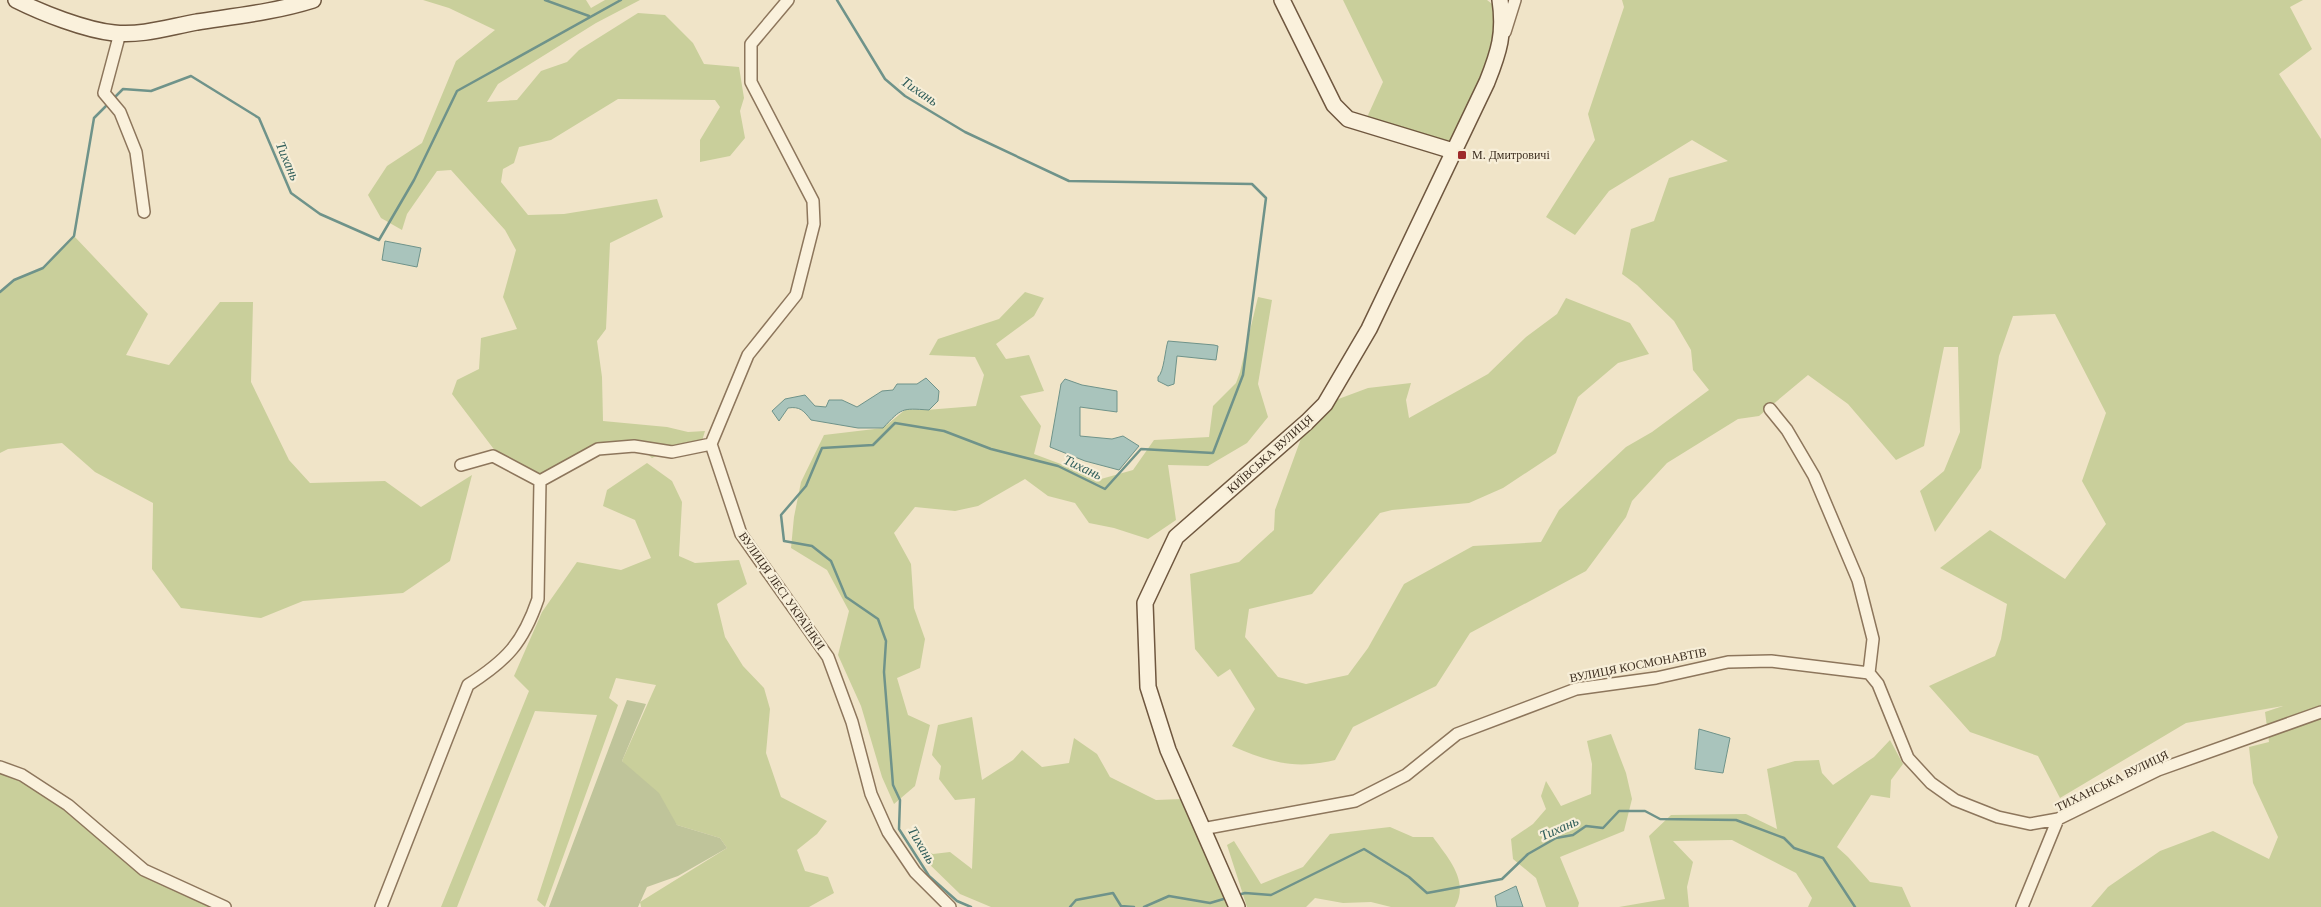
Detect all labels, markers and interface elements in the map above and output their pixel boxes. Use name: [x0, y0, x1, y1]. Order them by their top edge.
water label: Тихань: [899, 74, 941, 109]
water label: Тихань: [273, 139, 302, 183]
place label: М. Дмитровичі: [1472, 148, 1550, 162]
marker: М. Дмитровичі: [1456, 149, 1468, 161]
street label: КИЇВСЬКА ВУЛИЦЯ: [1224, 412, 1316, 496]
water label: Тихань: [1061, 452, 1104, 483]
street label: ВУЛИЦЯ ЛЕСІ УКРАЇНКИ: [736, 529, 828, 653]
street label: ВУЛИЦЯ КОСМОНАВТІВ: [1568, 645, 1708, 685]
street label: ТИХАНСЬКА ВУЛИЦЯ: [2053, 747, 2171, 815]
water label: Тихань: [1538, 813, 1581, 844]
water label: Тихань: [905, 824, 939, 867]

